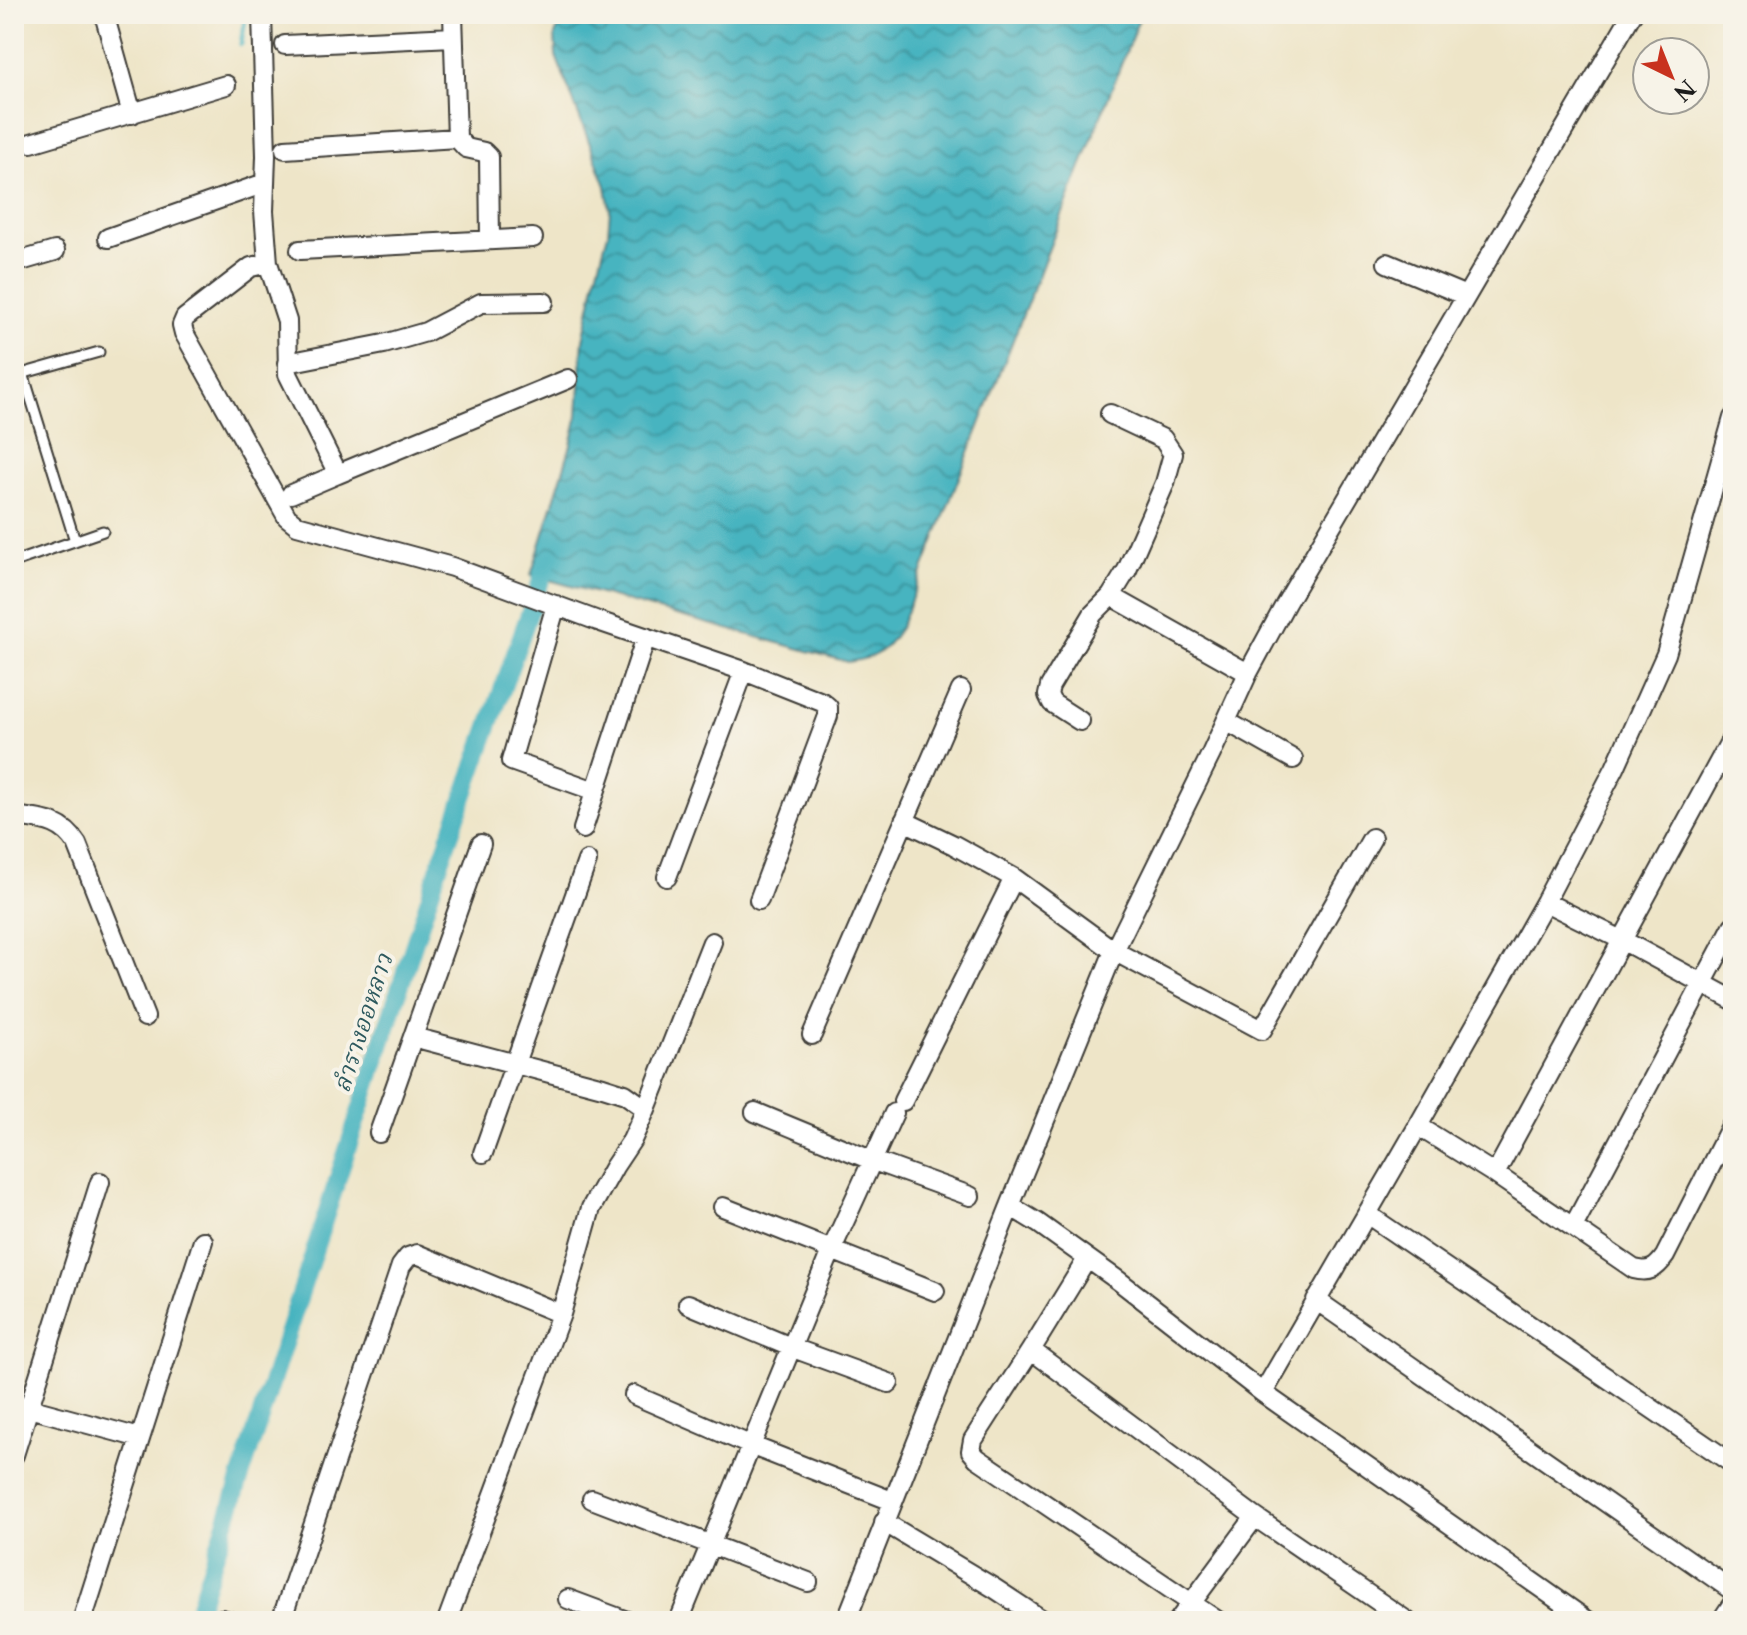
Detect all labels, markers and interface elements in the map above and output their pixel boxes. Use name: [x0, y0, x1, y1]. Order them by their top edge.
north arrow: [1631, 36, 1711, 116]
text: N: [1668, 74, 1700, 107]
water label: ลำรางออหลาว: [327, 950, 399, 1096]

